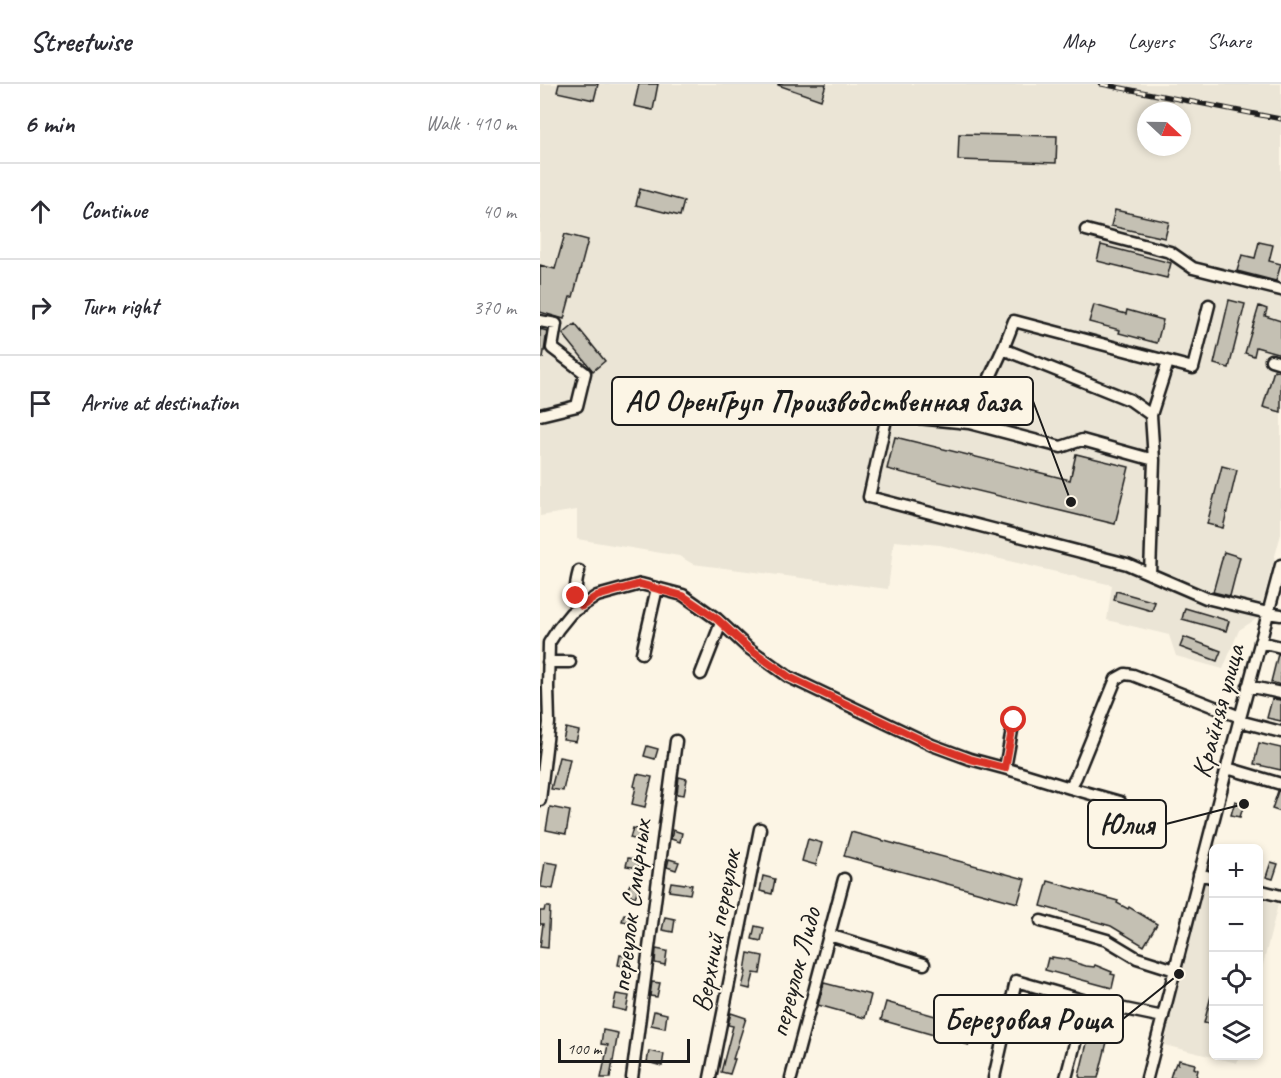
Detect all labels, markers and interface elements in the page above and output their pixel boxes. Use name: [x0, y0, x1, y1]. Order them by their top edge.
text: Streetwise: [30, 24, 131, 59]
text: Map: [1062, 28, 1095, 54]
text: Layers: [1128, 28, 1174, 54]
text: Share: [1207, 28, 1251, 54]
north arrow: [1137, 102, 1191, 156]
text: 6 min: [24, 107, 74, 140]
text: Walk · 410 m: [426, 111, 516, 136]
icon: ahead: [24, 195, 57, 228]
text: Continue: [81, 197, 147, 225]
text: 40 m: [482, 199, 516, 224]
icon: right: [24, 291, 57, 324]
text: Turn right: [81, 293, 158, 321]
text: 370 m: [473, 295, 516, 320]
callout: АО ОренГруп Производственная база: [612, 377, 1033, 425]
text: АО ОренГруп Производственная база: [625, 382, 1023, 421]
icon: arrive: [24, 387, 57, 420]
text: Arrive at destination: [81, 389, 238, 417]
route end: [562, 582, 588, 608]
street label: Крайняя улица: [1183, 639, 1253, 782]
route start: [1000, 706, 1026, 732]
callout: Юлия: [1088, 800, 1166, 848]
text: Юлия: [1100, 805, 1157, 843]
street label: переулок Смирных: [603, 816, 659, 994]
map controls: [1209, 844, 1263, 1060]
button: +: [1209, 844, 1263, 898]
street label: Верхний переулок: [683, 845, 749, 1015]
button: −: [1209, 898, 1263, 952]
street label: переулок Лидо: [760, 902, 829, 1041]
button: locate: [1209, 952, 1263, 1006]
callout: Березовая Роща: [934, 995, 1123, 1043]
text: Березовая Роща: [944, 1000, 1115, 1039]
button: layers: [1209, 1006, 1263, 1060]
scale bar: [558, 1036, 690, 1064]
text: 100 m: [567, 1039, 601, 1059]

